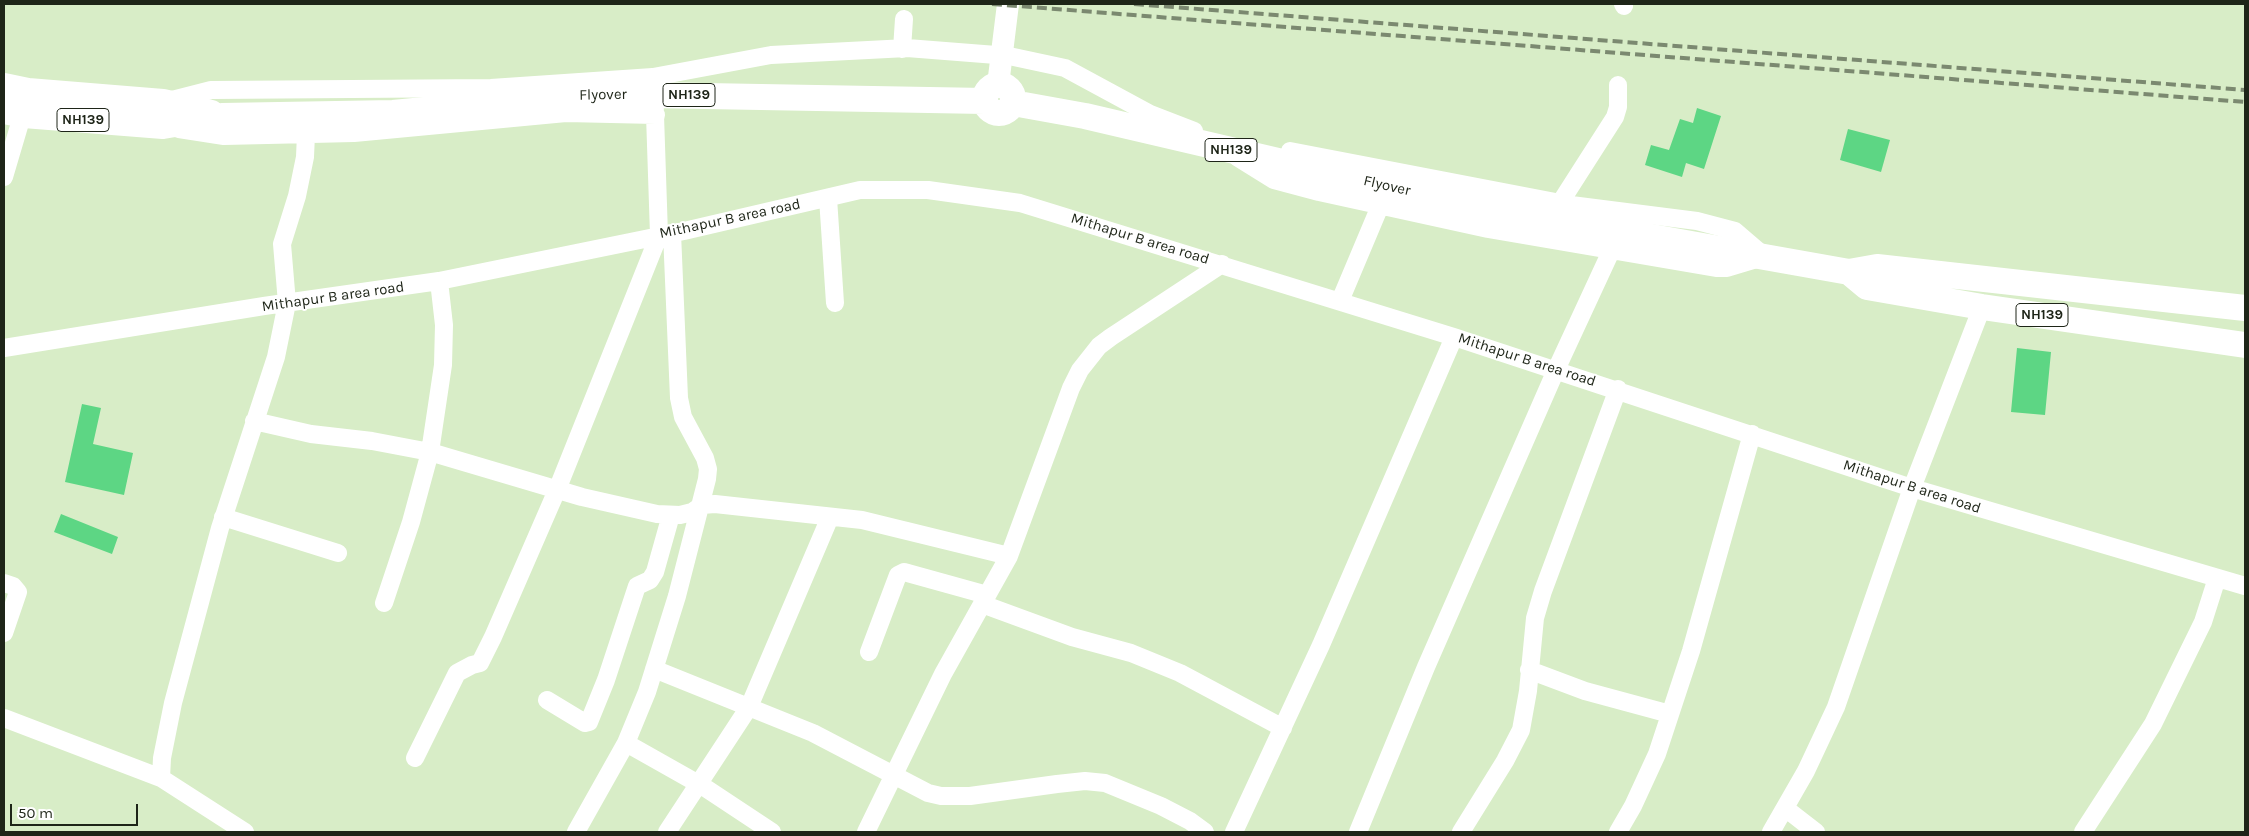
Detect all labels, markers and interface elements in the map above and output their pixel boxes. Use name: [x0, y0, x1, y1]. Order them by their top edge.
road number: NH139: [663, 84, 715, 106]
street label: Flyover: [579, 86, 627, 104]
road number: NH139: [57, 108, 109, 132]
road number: NH139: [1205, 138, 1257, 162]
street label: Flyover: [1362, 172, 1412, 200]
street label: Mithapur B area road: [658, 195, 802, 243]
street label: Mithapur B area road: [1069, 209, 1211, 269]
street label: Mithapur B area road: [261, 278, 405, 316]
road number: NH139: [2016, 304, 2068, 326]
street label: Mithapur B area road: [1456, 329, 1598, 391]
street label: Mithapur B area road: [1841, 456, 1983, 518]
scale bar: [12, 794, 140, 826]
text: 50 m: [18, 804, 53, 822]

